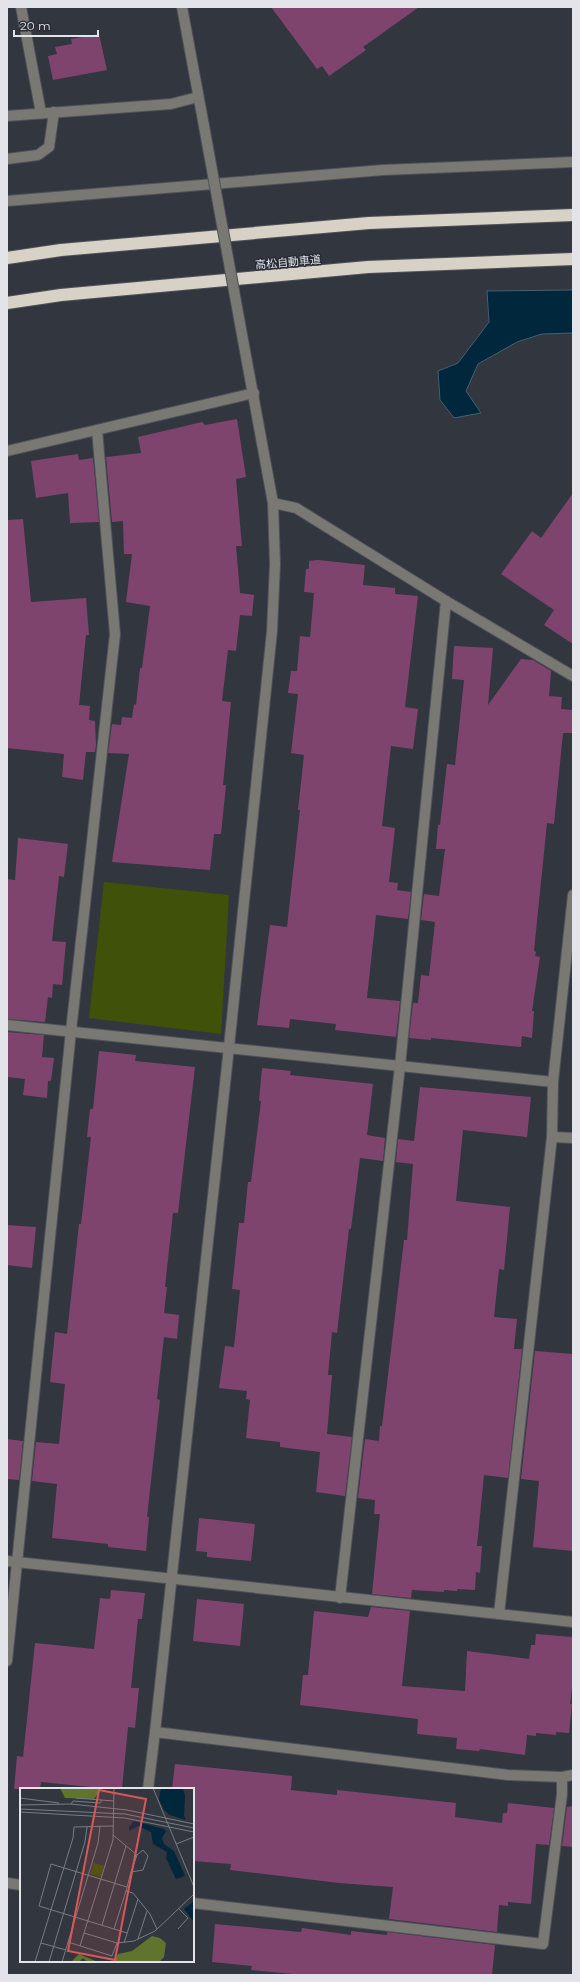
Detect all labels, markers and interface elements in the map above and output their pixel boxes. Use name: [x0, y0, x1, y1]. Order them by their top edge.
scale bar: [14, 12, 98, 38]
text: 20 m: [20, 18, 51, 33]
street label: 高松自動車道: [255, 252, 321, 272]
inset map: [20, 1788, 194, 1962]

